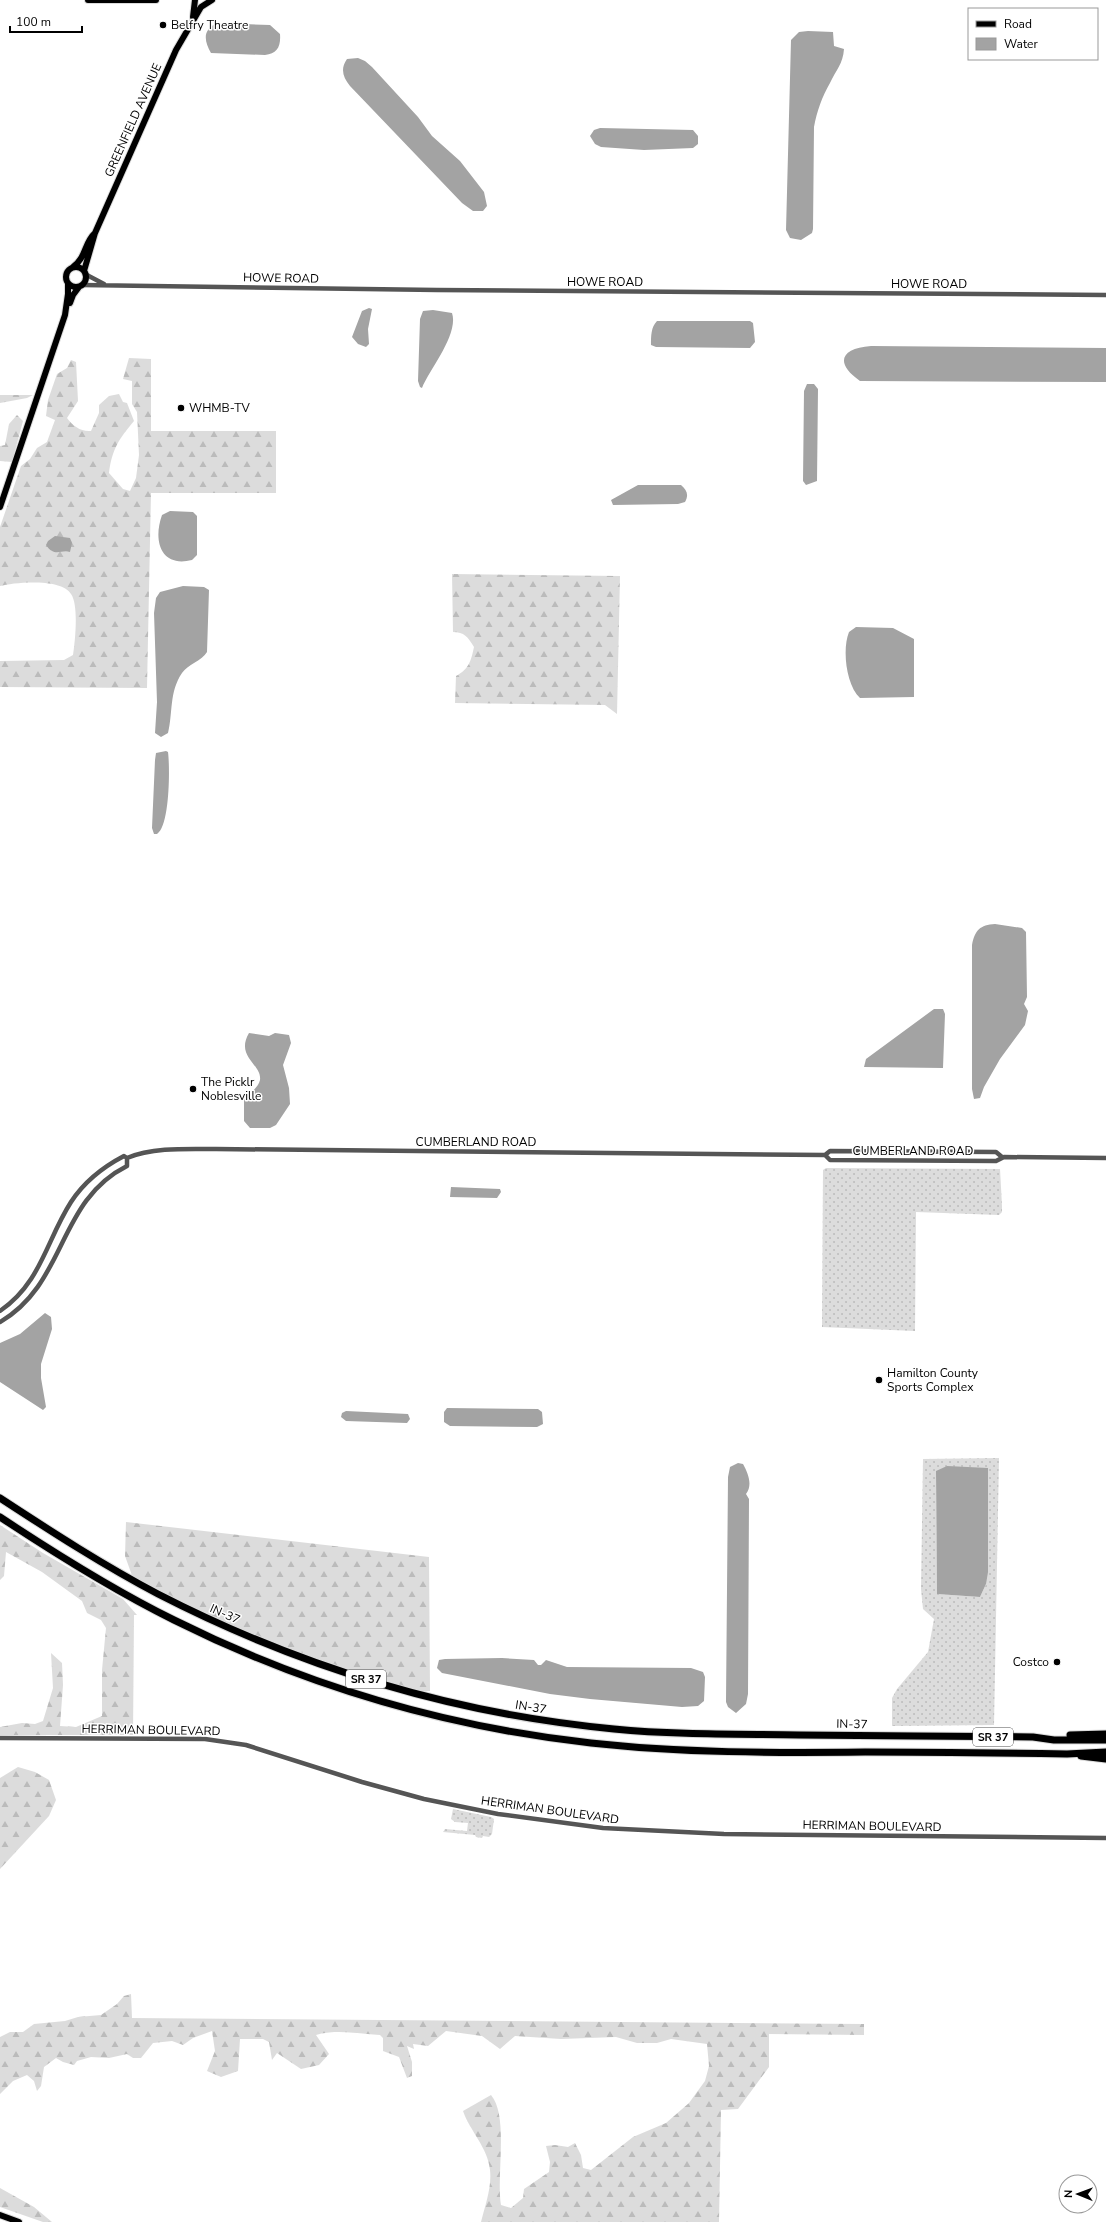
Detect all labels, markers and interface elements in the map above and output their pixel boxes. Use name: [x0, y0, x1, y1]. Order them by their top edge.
scale bar: [10, 8, 82, 34]
legend: [968, 8, 1098, 60]
text: 100 m: [16, 14, 51, 30]
text: Road: [1004, 16, 1032, 32]
place label: Belfry Theatre: [171, 17, 248, 33]
marker: Belfry Theatre: [158, 20, 168, 30]
text: Water: [1004, 36, 1038, 52]
street label: GREENFIELD AVENUE: [101, 61, 165, 179]
street label: HOWE ROAD: [243, 269, 319, 287]
street label: HOWE ROAD: [567, 274, 643, 290]
street label: HOWE ROAD: [891, 276, 967, 292]
place label: WHMB-TV: [189, 400, 251, 416]
marker: WHMB-TV: [176, 403, 186, 413]
place label: The Picklr Noblesville: [201, 1074, 261, 1104]
marker: The Picklr Noblesville: [188, 1084, 198, 1094]
street label: CUMBERLAND ROAD: [416, 1134, 536, 1150]
street label: CUMBERLAND ROAD: [853, 1143, 973, 1159]
place label: Hamilton County Sports Complex: [887, 1365, 979, 1395]
marker: Hamilton County Sports Complex: [874, 1375, 884, 1385]
street label: IN-37: [207, 1600, 243, 1628]
place label: Costco: [1013, 1654, 1049, 1670]
marker: Costco: [1052, 1657, 1062, 1667]
road number: SR 37: [346, 1670, 386, 1688]
street label: IN-37: [514, 1697, 548, 1717]
street label: IN-37: [836, 1716, 868, 1732]
street label: HERRIMAN BOULEVARD: [81, 1721, 221, 1739]
road number: SR 37: [973, 1728, 1013, 1746]
street label: HERRIMAN BOULEVARD: [480, 1792, 620, 1828]
street label: HERRIMAN BOULEVARD: [802, 1817, 942, 1835]
north arrow: [1058, 2174, 1098, 2214]
text: N: [1061, 2190, 1076, 2198]

